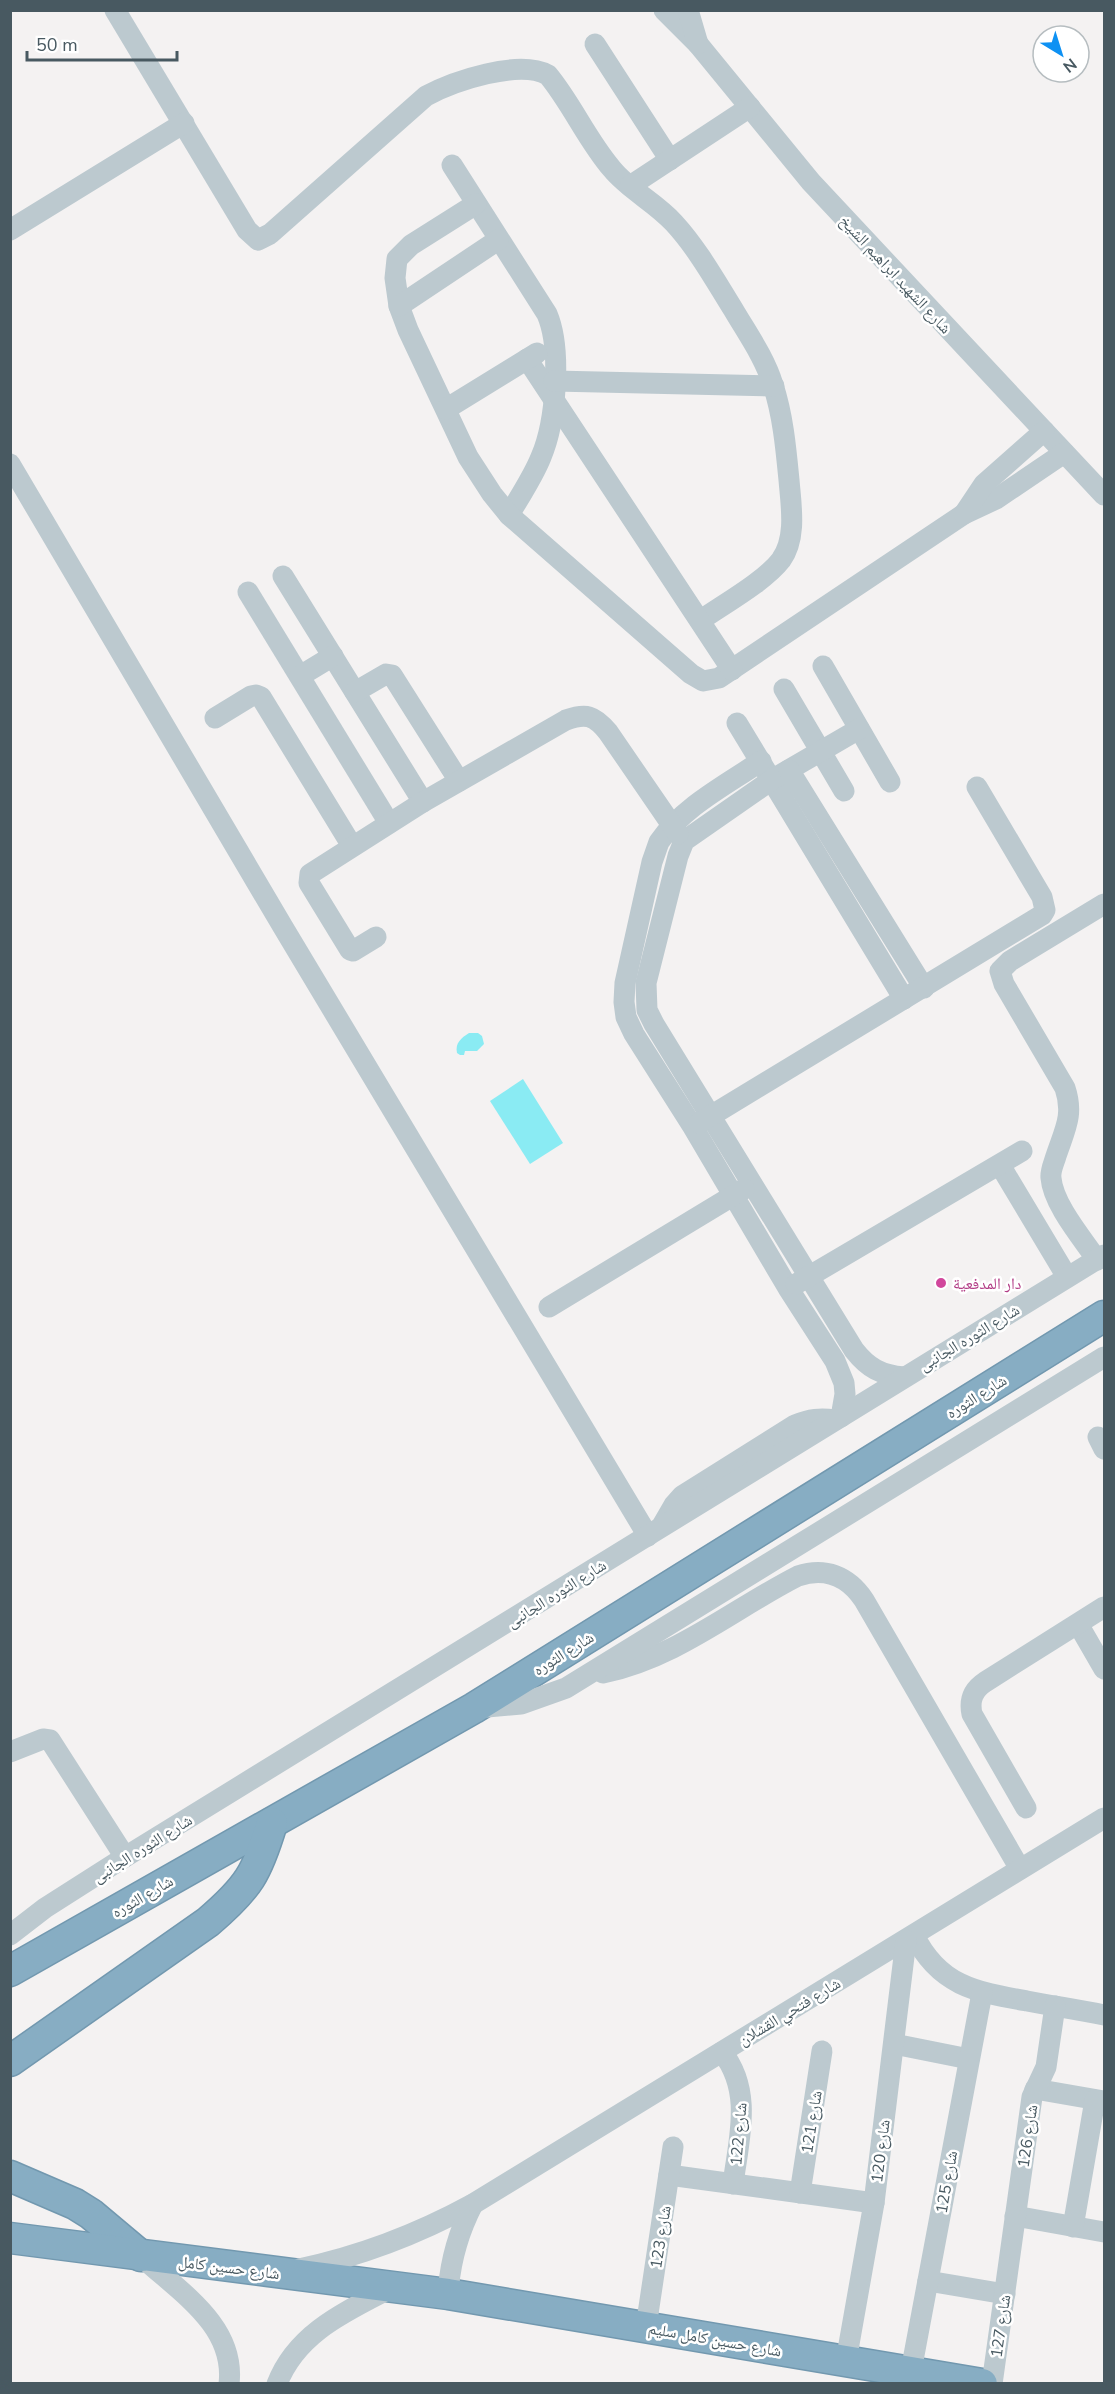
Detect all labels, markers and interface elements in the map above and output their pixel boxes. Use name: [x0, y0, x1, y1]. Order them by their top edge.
scale bar: [27, 24, 177, 62]
north arrow: [1031, 24, 1091, 84]
text: 50 m: [36, 33, 78, 57]
text: N: [1058, 53, 1081, 77]
street label: شارع الشهيد ابراهيم الشيخ: [834, 210, 956, 339]
place label: دار المدفعية: [953, 1273, 1021, 1295]
marker: دار المدفعية: [934, 1276, 948, 1290]
street label: شارع الثوره الجانبى: [915, 1299, 1024, 1377]
street label: شارع الثوره: [942, 1370, 1011, 1424]
street label: شارع الثوره الجانبى: [502, 1554, 611, 1633]
street label: شارع الثوره: [529, 1627, 598, 1681]
street label: شارع الثوره الجانبى: [88, 1809, 197, 1888]
street label: شارع الثوره: [108, 1870, 177, 1923]
street label: شارع فتحي القشلان: [734, 1973, 845, 2052]
street label: شارع 121: [796, 2089, 828, 2155]
street label: شارع 122: [725, 2102, 753, 2167]
street label: شارع 126: [1013, 2103, 1043, 2169]
street label: شارع 120: [866, 2118, 896, 2184]
street label: شارع 125: [931, 2149, 963, 2215]
street label: شارع 123: [645, 2204, 677, 2270]
street label: شارع حسين كامل: [177, 2251, 281, 2285]
street label: شارع 127: [986, 2293, 1016, 2359]
street label: شارع حسين كامل سليم: [647, 2317, 783, 2363]

